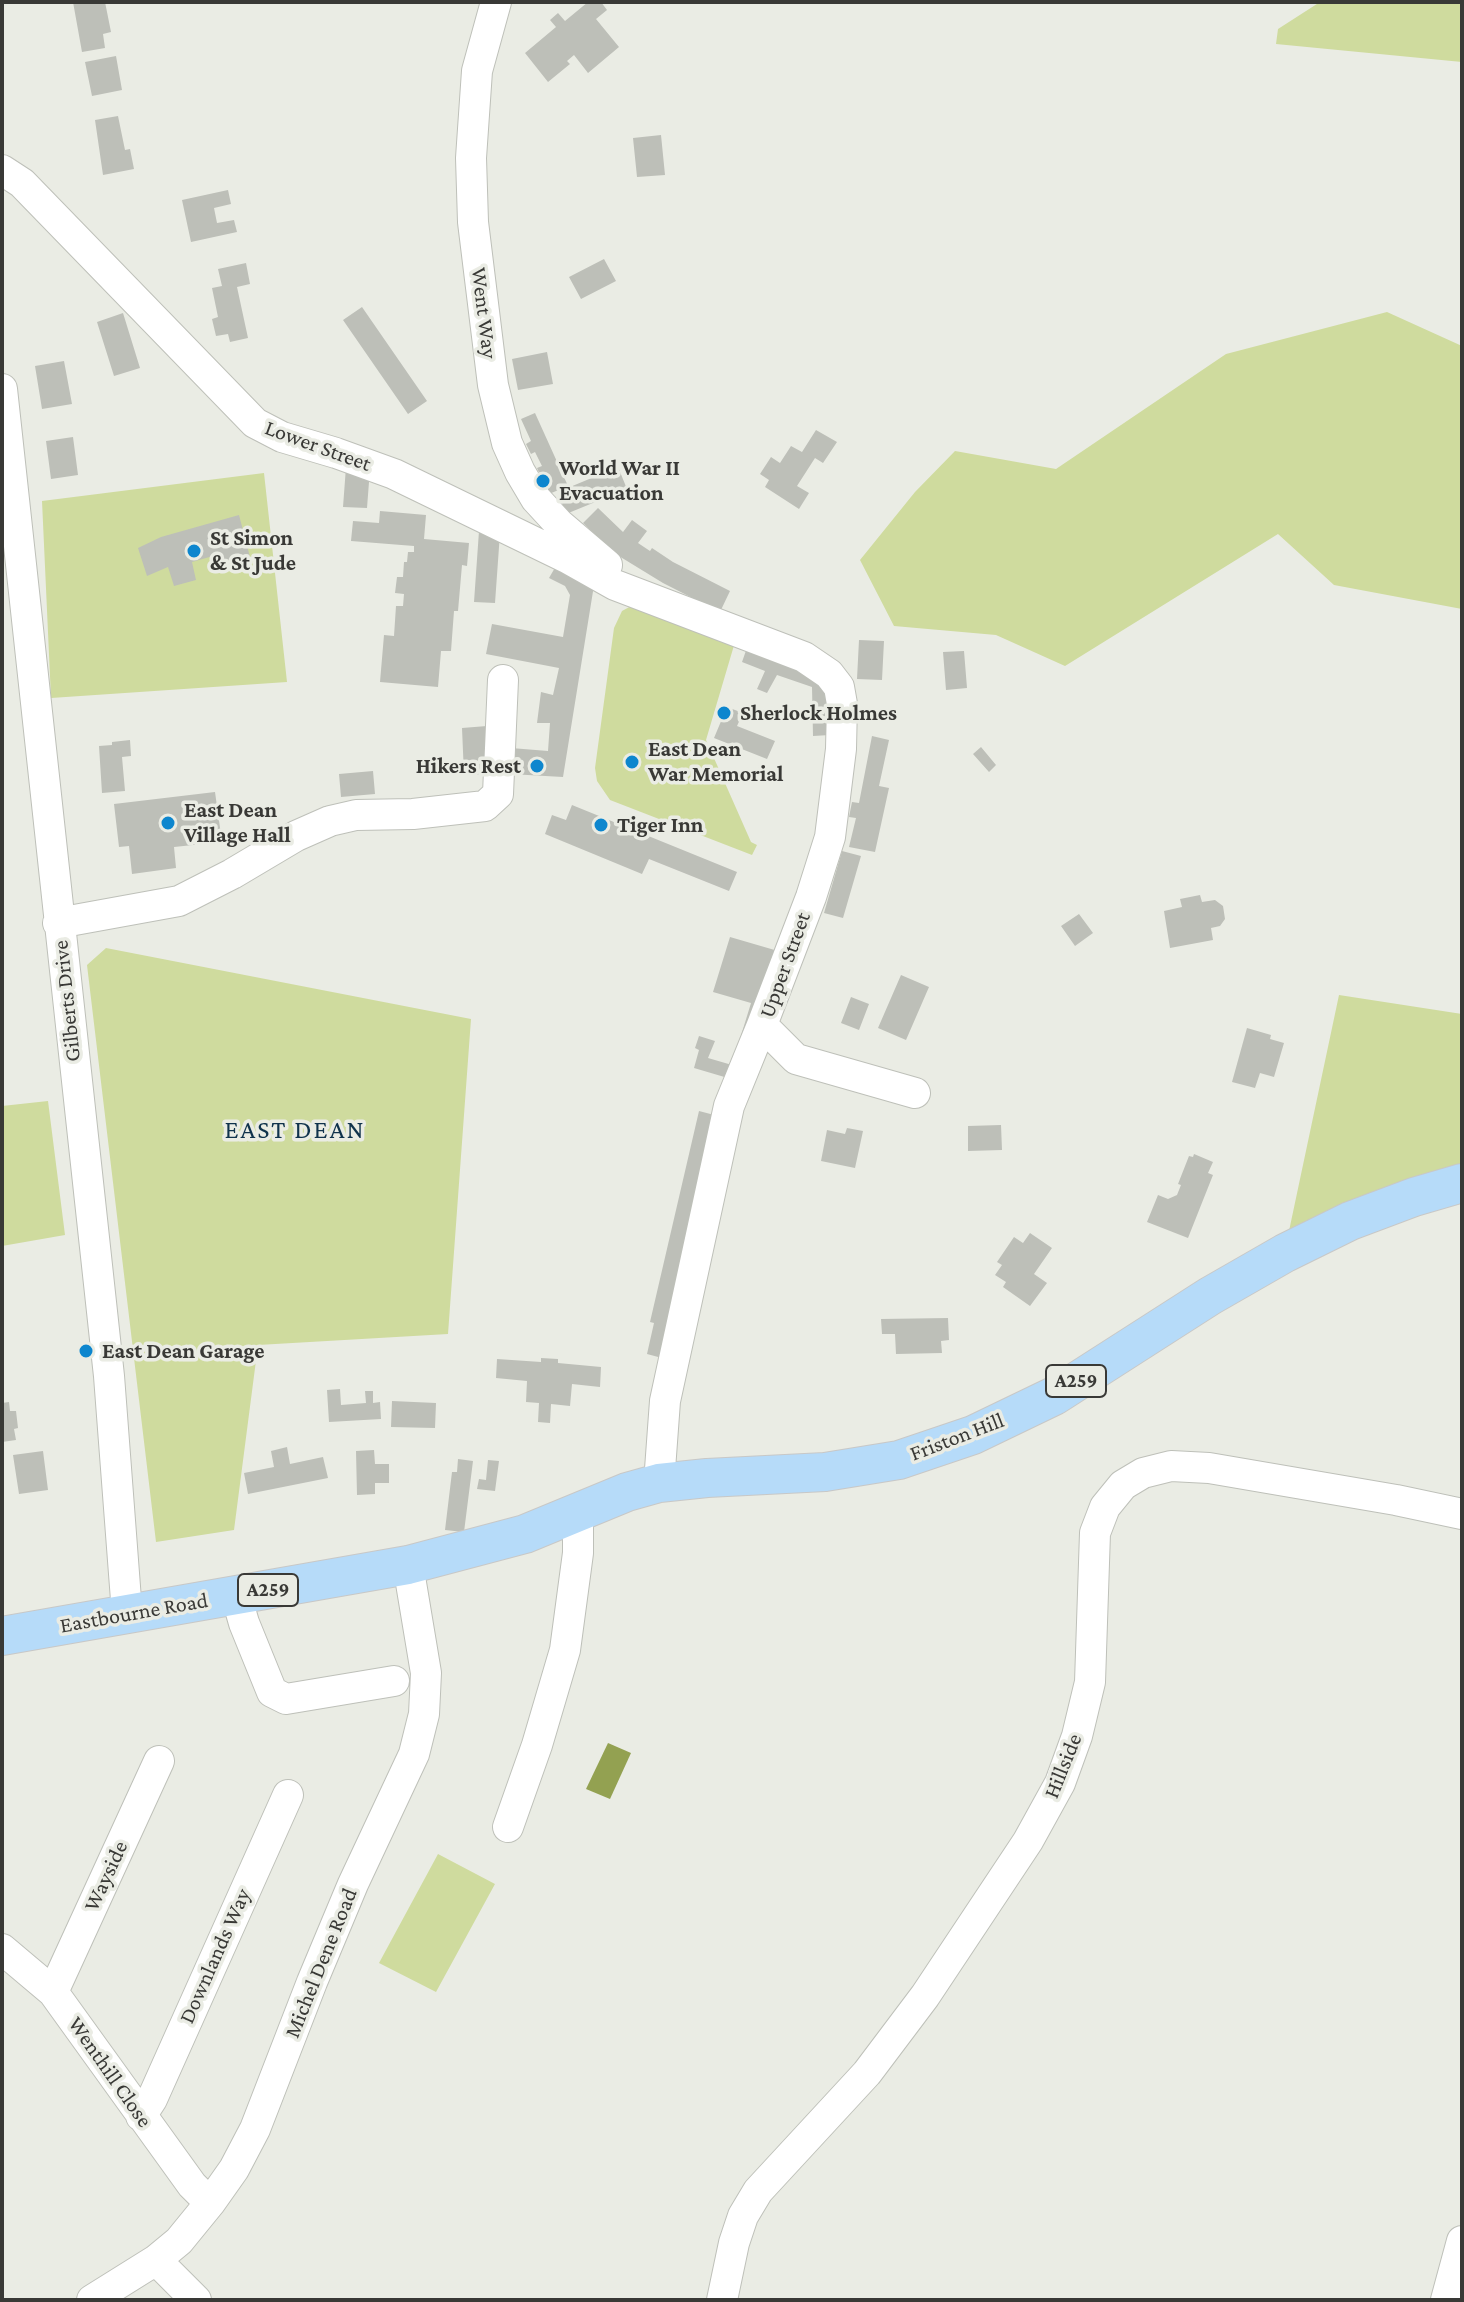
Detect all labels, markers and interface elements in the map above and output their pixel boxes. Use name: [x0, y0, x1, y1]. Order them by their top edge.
street label: Went Way: [465, 266, 503, 360]
street label: Lower Street: [261, 415, 375, 477]
place label: World War II Evacuation: [559, 455, 680, 506]
marker: World War II Evacuation: [534, 472, 552, 490]
place label: St Simon & St Jude: [210, 525, 296, 576]
marker: St Simon & St Jude: [185, 542, 203, 560]
place label: Sherlock Holmes: [740, 700, 897, 726]
marker: Sherlock Holmes: [715, 704, 733, 722]
place label: East Dean War Memorial: [648, 736, 783, 788]
place label: Hikers Rest: [416, 753, 521, 779]
marker: East Dean War Memorial: [623, 753, 641, 771]
marker: Hikers Rest: [528, 757, 546, 775]
place label: East Dean Village Hall: [184, 797, 291, 848]
place label: Tiger Inn: [617, 812, 703, 838]
marker: East Dean Village Hall: [159, 814, 177, 832]
marker: Tiger Inn: [592, 816, 610, 834]
street label: Upper Street: [754, 909, 816, 1021]
street label: Gilberts Drive: [48, 939, 86, 1063]
district label: EAST DEAN: [224, 1114, 366, 1146]
place label: East Dean Garage: [102, 1338, 265, 1364]
marker: East Dean Garage: [77, 1342, 95, 1360]
road number: A259: [1046, 1365, 1106, 1397]
street label: Friston Hill: [906, 1407, 1008, 1467]
road number: A259: [238, 1574, 298, 1606]
street label: Eastbourne Road: [58, 1587, 210, 1639]
street label: Hillside: [1038, 1730, 1088, 1802]
street label: Wayside: [78, 1836, 134, 1916]
street label: Downlands Way: [173, 1884, 257, 2028]
street label: Michel Dene Road: [279, 1884, 363, 2042]
street label: Wenthill Close: [62, 2011, 158, 2133]

